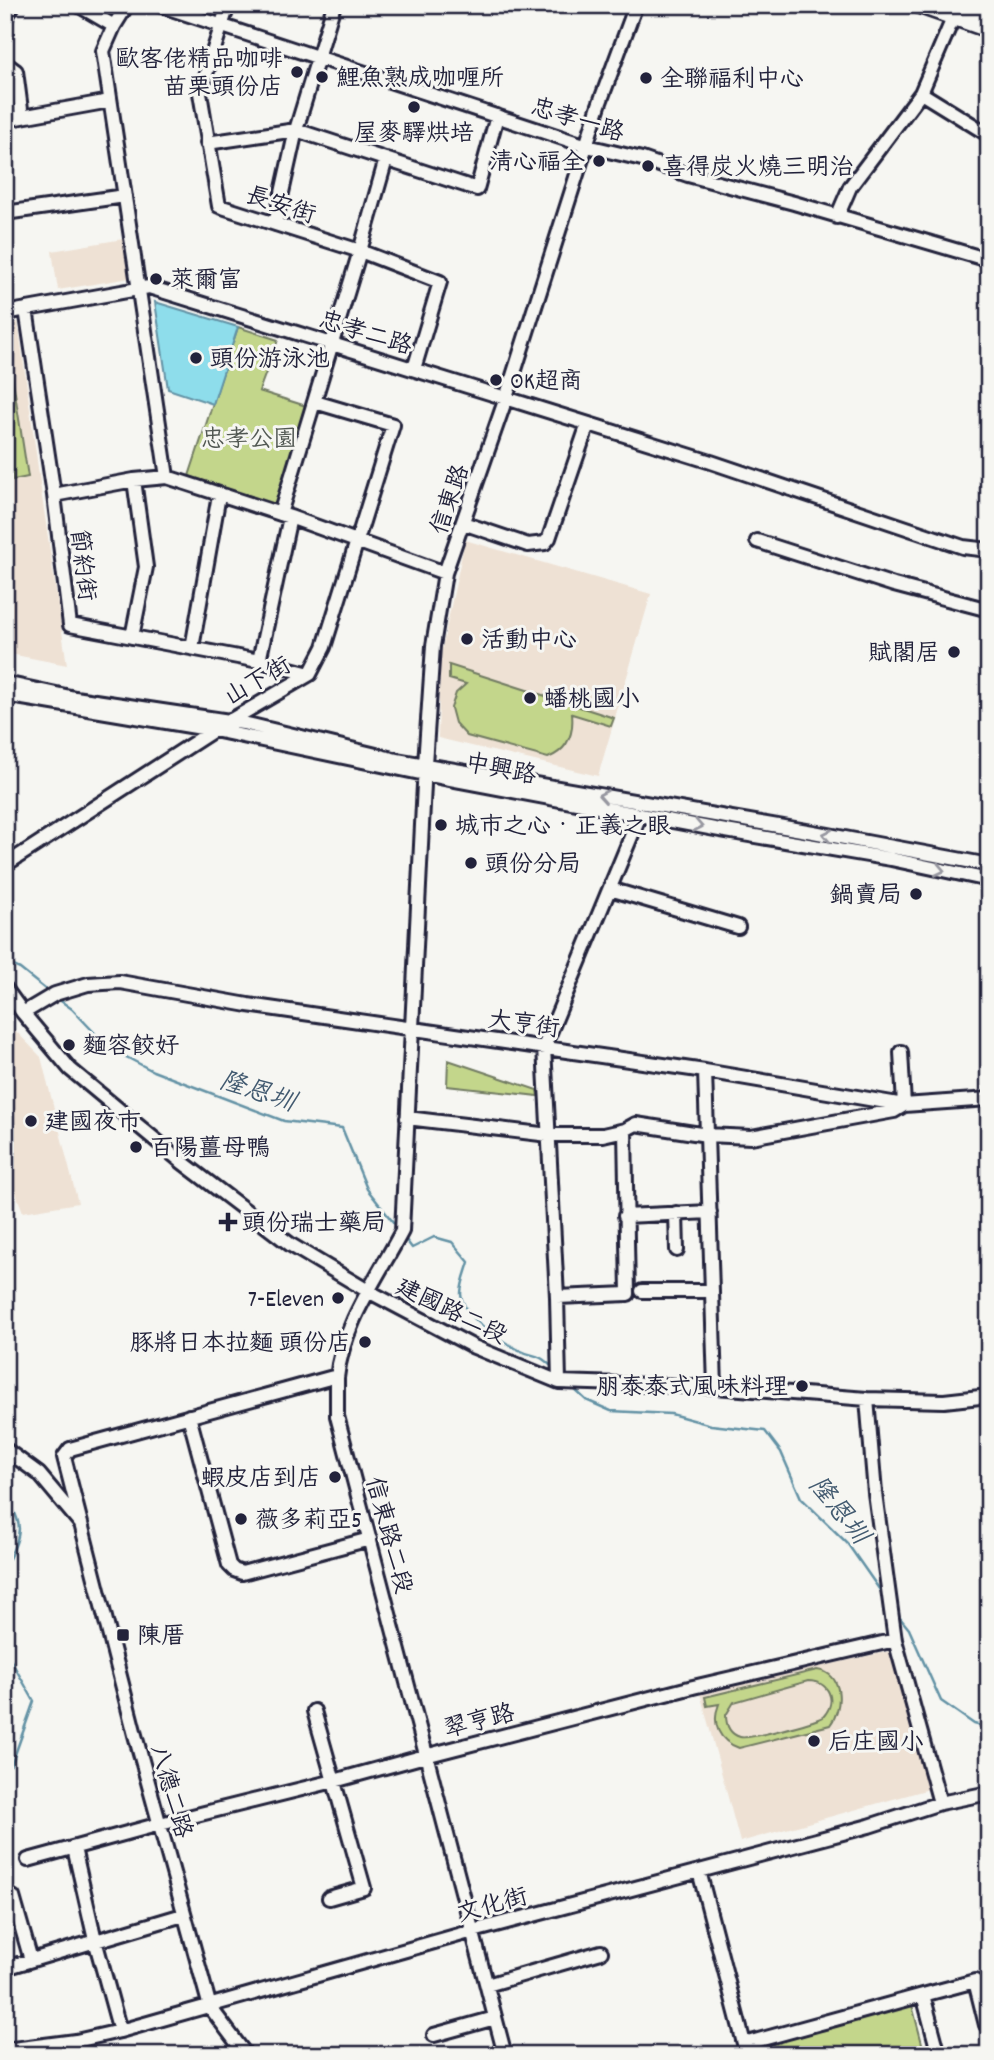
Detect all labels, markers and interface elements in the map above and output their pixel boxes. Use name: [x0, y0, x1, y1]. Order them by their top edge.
place label: 歐客佬精品咖啡 苗栗頭份店: [115, 44, 283, 106]
place label: 鯉魚熟成咖喱所: [336, 63, 504, 97]
marker: 歐客佬精品咖啡 苗栗頭份店: [289, 64, 305, 80]
place label: 全聯福利中心: [660, 64, 804, 98]
marker: 鯉魚熟成咖喱所: [314, 69, 330, 85]
marker: 全聯福利中心: [638, 70, 654, 86]
street label: 忠孝一路: [526, 92, 628, 152]
marker: 屋麥驛烘培: [406, 99, 422, 115]
place label: 屋麥驛烘培: [354, 118, 474, 152]
place label: 清心福全: [489, 147, 585, 181]
place label: 喜得炭火燒三明治: [662, 152, 854, 186]
marker: 清心福全: [591, 153, 607, 169]
marker: 喜得炭火燒三明治: [640, 158, 656, 174]
street label: 長安街: [241, 180, 320, 234]
place label: 萊爾富: [170, 265, 242, 299]
marker: 萊爾富: [148, 271, 164, 287]
street label: 忠孝二路: [314, 305, 416, 365]
place label: 頭份游泳池: [210, 344, 330, 378]
marker: 頭份游泳池: [188, 350, 204, 366]
place label: OK超商: [510, 366, 583, 400]
marker: OK超商: [488, 372, 504, 388]
park label: 忠孝公園: [201, 424, 297, 458]
street label: 信東路: [424, 460, 480, 540]
street label: 節約街: [60, 528, 102, 603]
place label: 活動中心: [481, 625, 577, 659]
marker: 活動中心: [459, 631, 475, 647]
place label: 賦閣居: [868, 638, 940, 672]
marker: 賦閣居: [946, 644, 962, 660]
street label: 山下街: [219, 650, 298, 715]
place label: 蟠桃國小: [544, 684, 640, 718]
marker: 蟠桃國小: [522, 690, 538, 706]
street label: 中興路: [462, 747, 539, 795]
one-way arrow: [597, 789, 608, 804]
place label: 城市之心‧正義之眼: [455, 811, 671, 845]
marker: 城市之心‧正義之眼: [433, 817, 449, 833]
one-way arrow: [692, 818, 704, 833]
one-way arrow: [821, 828, 833, 843]
place label: 頭份分局: [485, 849, 581, 883]
marker: 頭份分局: [463, 855, 479, 871]
one-way arrow: [934, 861, 946, 876]
place label: 鍋賣局: [830, 880, 902, 914]
marker: 鍋賣局: [908, 886, 924, 902]
street label: 大亨街: [486, 1004, 562, 1048]
place label: 麵容餃好: [83, 1031, 179, 1065]
marker: 麵容餃好: [61, 1037, 77, 1053]
water label: 隆恩圳: [214, 1064, 303, 1124]
place label: 建國夜市: [45, 1107, 141, 1141]
marker: 建國夜市: [23, 1113, 39, 1129]
place label: 百陽薑母鴨: [150, 1133, 270, 1167]
marker: 百陽薑母鴨: [128, 1139, 144, 1155]
place label: 頭份瑞士藥局: [242, 1208, 386, 1242]
marker: 頭份瑞士藥局: [220, 1214, 236, 1230]
street label: 建國路二段: [389, 1271, 512, 1354]
place label: 7-Eleven: [248, 1284, 324, 1318]
marker: 7-Eleven: [330, 1290, 346, 1306]
place label: 豚將日本拉麵 頭份店: [130, 1328, 351, 1362]
marker: 豚將日本拉麵 頭份店: [357, 1334, 373, 1350]
place label: 朋泰泰式風味料理: [596, 1372, 788, 1406]
marker: 朋泰泰式風味料理: [794, 1378, 810, 1394]
place label: 蝦皮店到店: [201, 1463, 321, 1497]
marker: 蝦皮店到店: [327, 1469, 343, 1485]
water label: 隆恩圳: [798, 1469, 878, 1555]
street label: 信東路二段: [355, 1473, 419, 1598]
place label: 薇多莉亞5: [255, 1505, 362, 1539]
marker: 薇多莉亞5: [233, 1511, 249, 1527]
place label: 陳厝: [137, 1621, 185, 1655]
marker: 陳厝: [115, 1627, 131, 1643]
street label: 翠亨路: [441, 1698, 519, 1748]
place label: 后庄國小: [828, 1727, 924, 1761]
marker: 后庄國小: [806, 1733, 822, 1749]
street label: 八德二路: [140, 1741, 199, 1843]
street label: 文化街: [454, 1881, 532, 1933]

